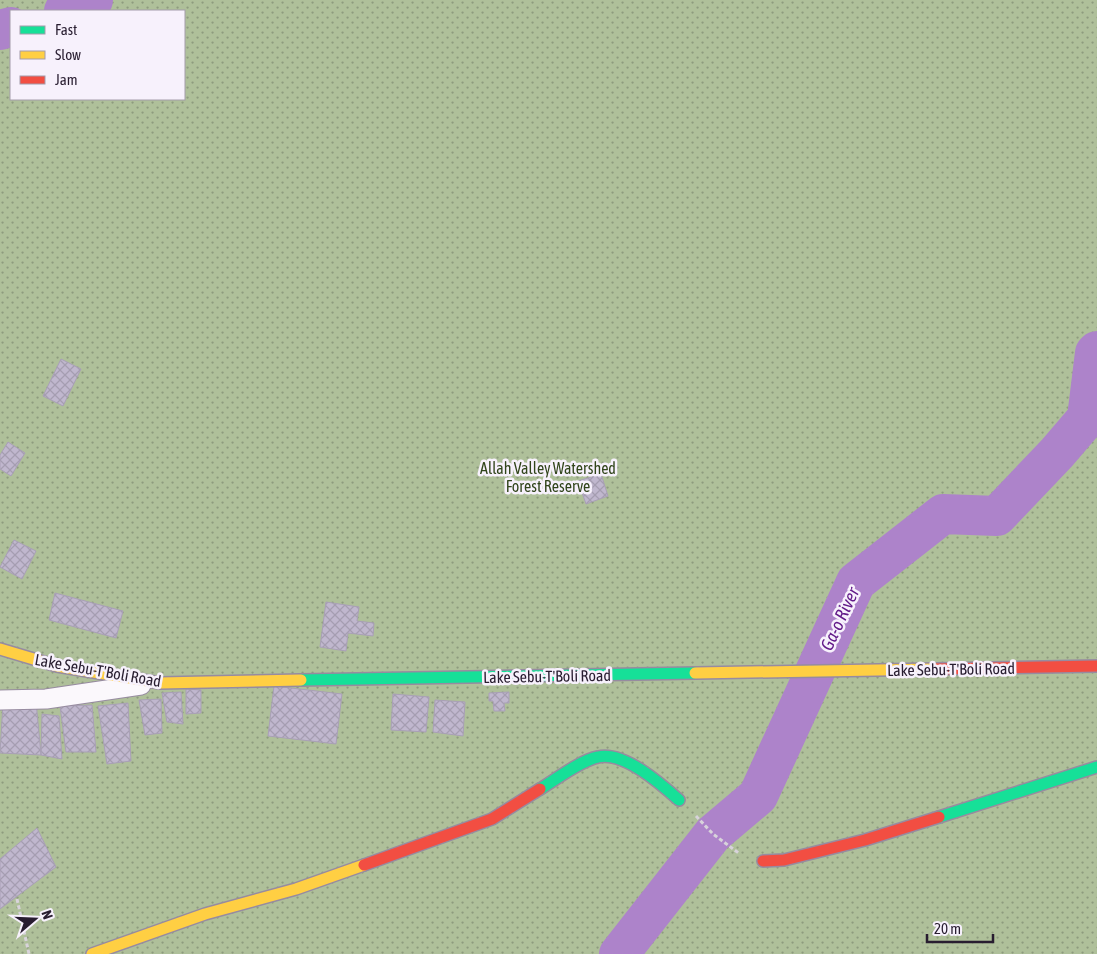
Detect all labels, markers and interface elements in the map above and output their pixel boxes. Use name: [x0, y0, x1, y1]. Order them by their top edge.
legend: [10, 10, 185, 100]
text: Fast: [55, 21, 77, 38]
text: Slow: [55, 46, 81, 63]
text: Jam: [55, 71, 78, 88]
park label: Allah Valley Watershed Forest Reserve: [480, 459, 616, 495]
water label: Ga-o River: [816, 583, 864, 654]
street label: Lake Sebu-T'Boli Road: [33, 650, 163, 690]
street label: Lake Sebu-T'Boli Road: [887, 659, 1015, 679]
street label: Lake Sebu-T'Boli Road: [483, 666, 611, 686]
north arrow: [10, 894, 60, 944]
text: N: [38, 908, 56, 921]
scale bar: [927, 912, 993, 944]
text: 20 m: [934, 920, 961, 937]

